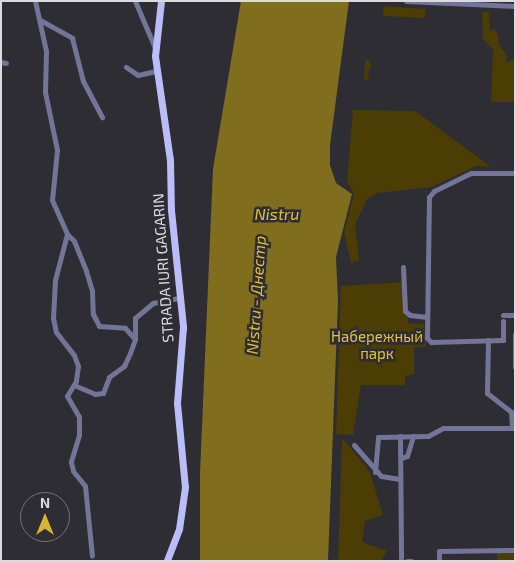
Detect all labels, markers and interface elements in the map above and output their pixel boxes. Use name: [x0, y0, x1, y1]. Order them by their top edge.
street label: STRADA IURI GAGARIN: [149, 193, 177, 343]
water label: Nistru: [255, 204, 299, 224]
water label: Nistru - Днестр: [242, 235, 270, 355]
park label: Набережный парк: [331, 327, 423, 362]
north arrow: [20, 492, 70, 542]
text: N: [40, 494, 50, 511]

